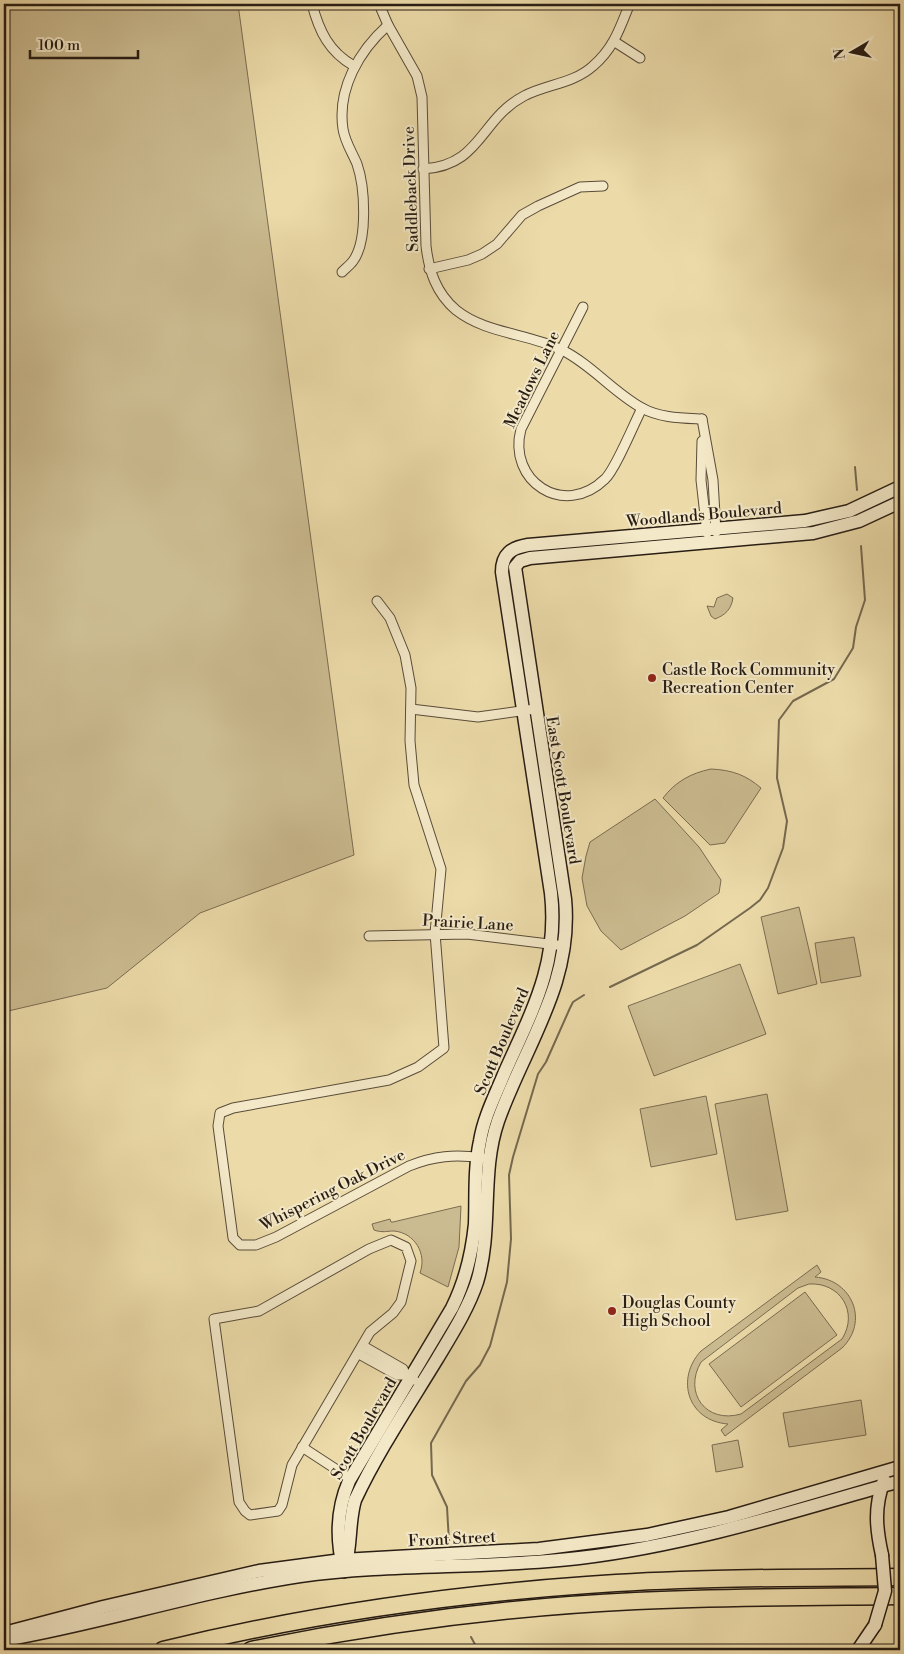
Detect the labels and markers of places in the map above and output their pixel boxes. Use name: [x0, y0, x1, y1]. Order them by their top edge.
place label: Castle Rock Community Recreation Center: [662, 660, 835, 698]
marker: Castle Rock Community Recreation Center: [646, 672, 658, 684]
place label: Douglas County High School: [622, 1293, 736, 1331]
marker: Douglas County High School: [606, 1305, 618, 1317]

